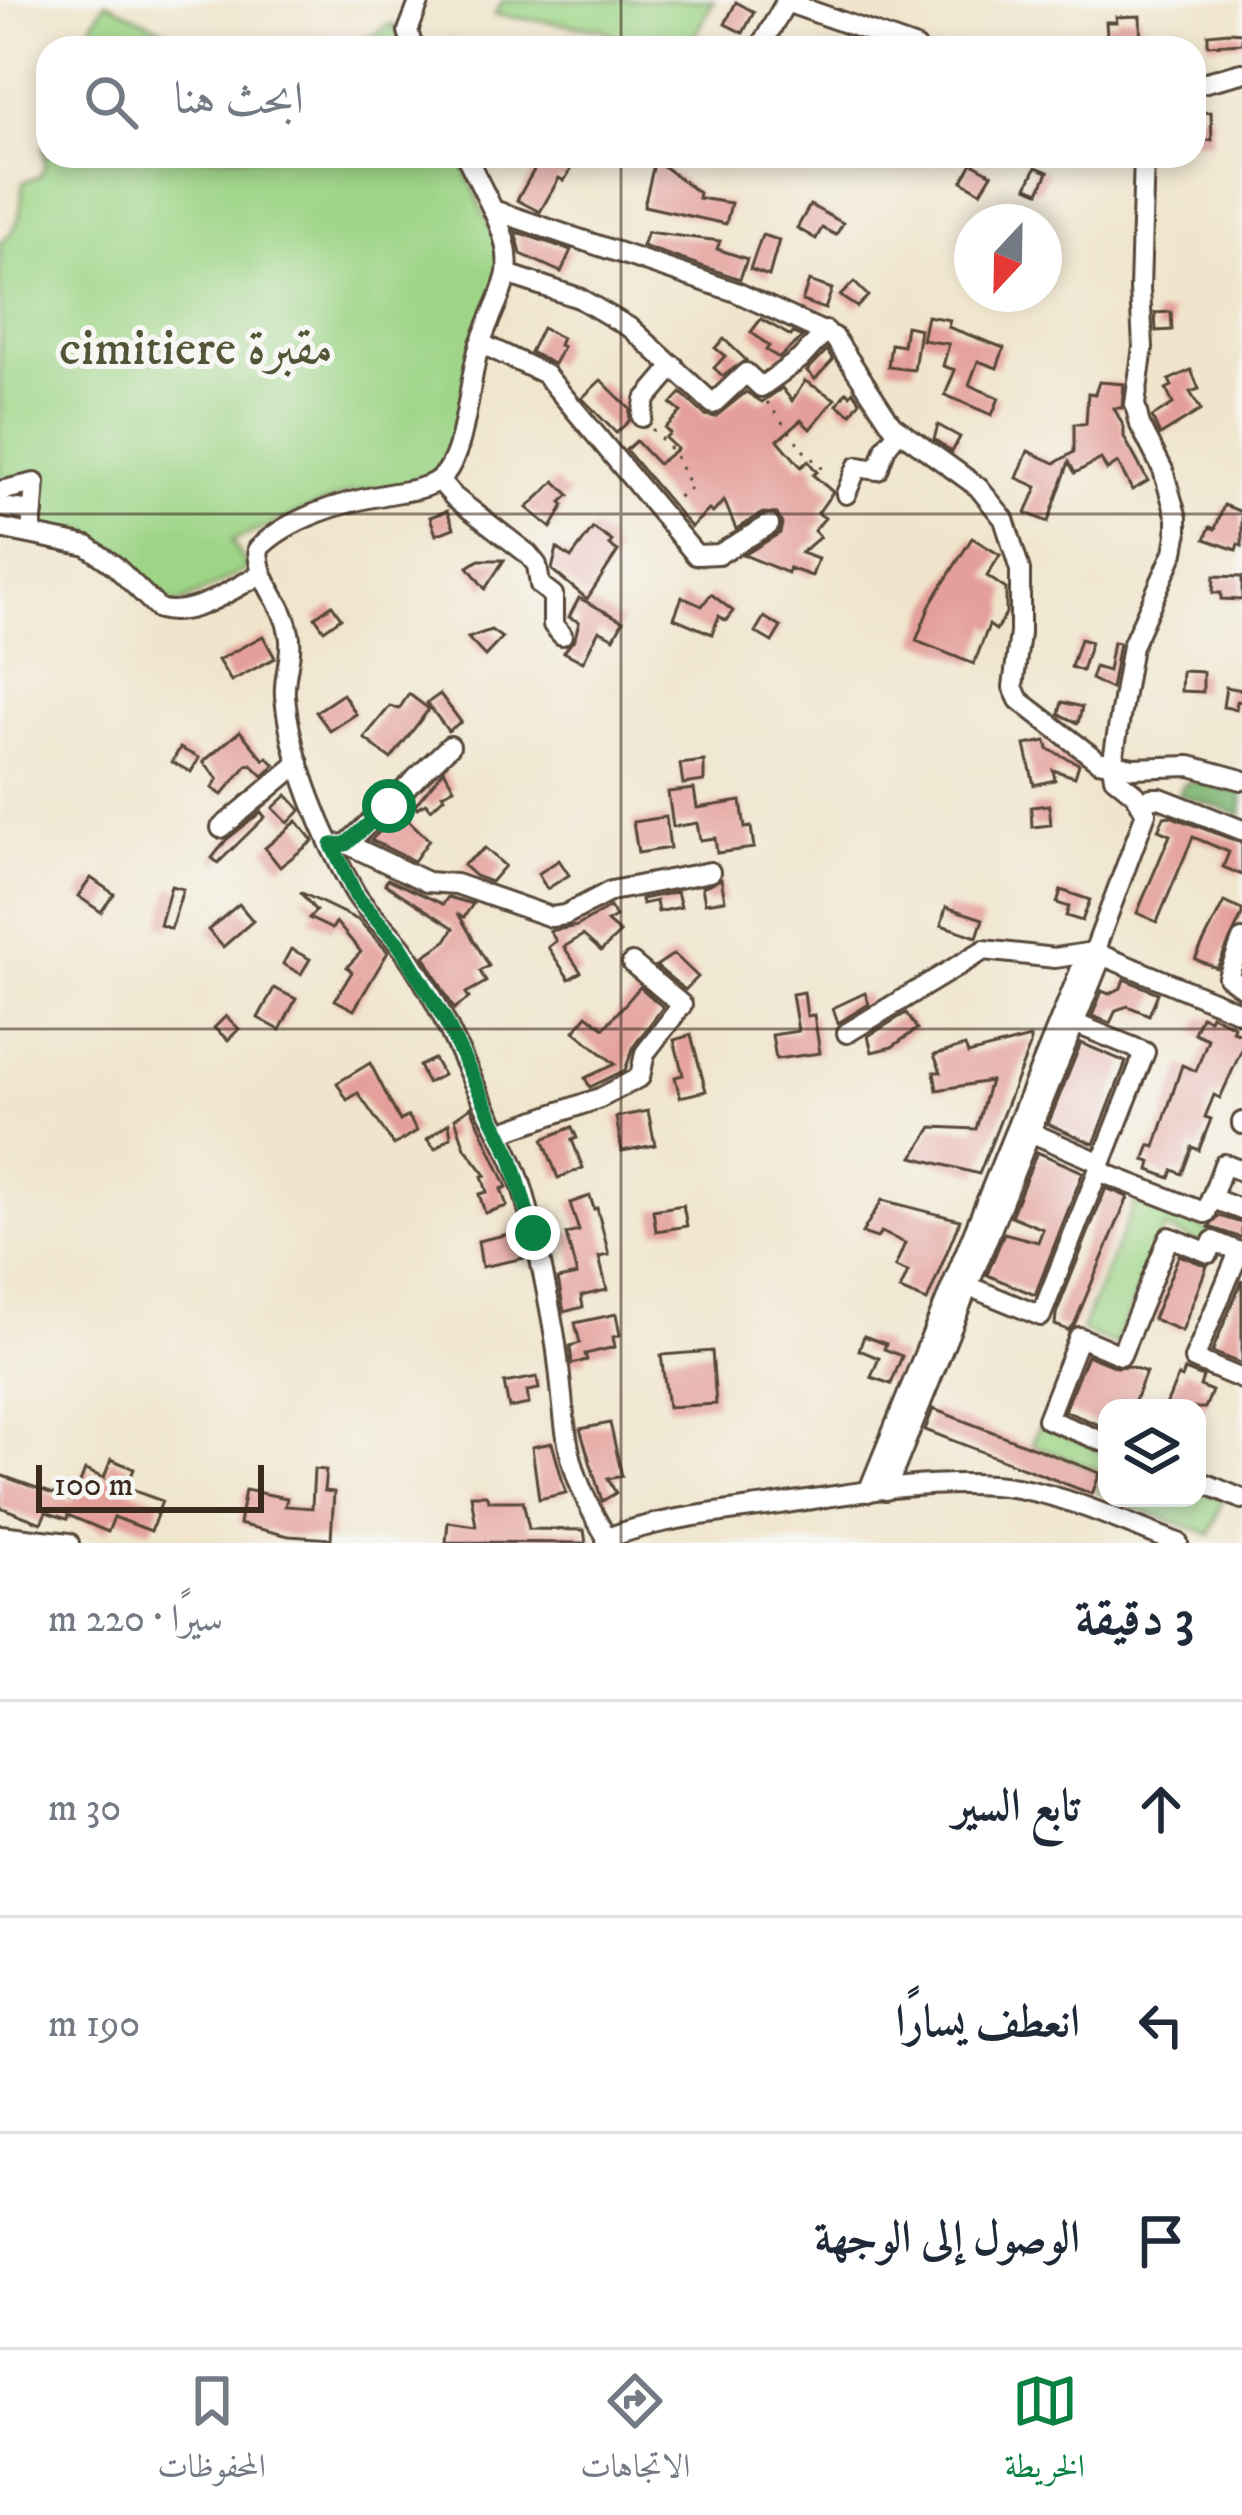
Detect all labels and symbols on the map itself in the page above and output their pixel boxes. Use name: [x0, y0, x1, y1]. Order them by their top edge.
north arrow: [954, 204, 1062, 312]
park label: cimitiere مقبرة: [59, 317, 333, 381]
route start: [362, 779, 416, 833]
route end: [506, 1206, 560, 1260]
scale bar: [36, 1459, 264, 1512]

